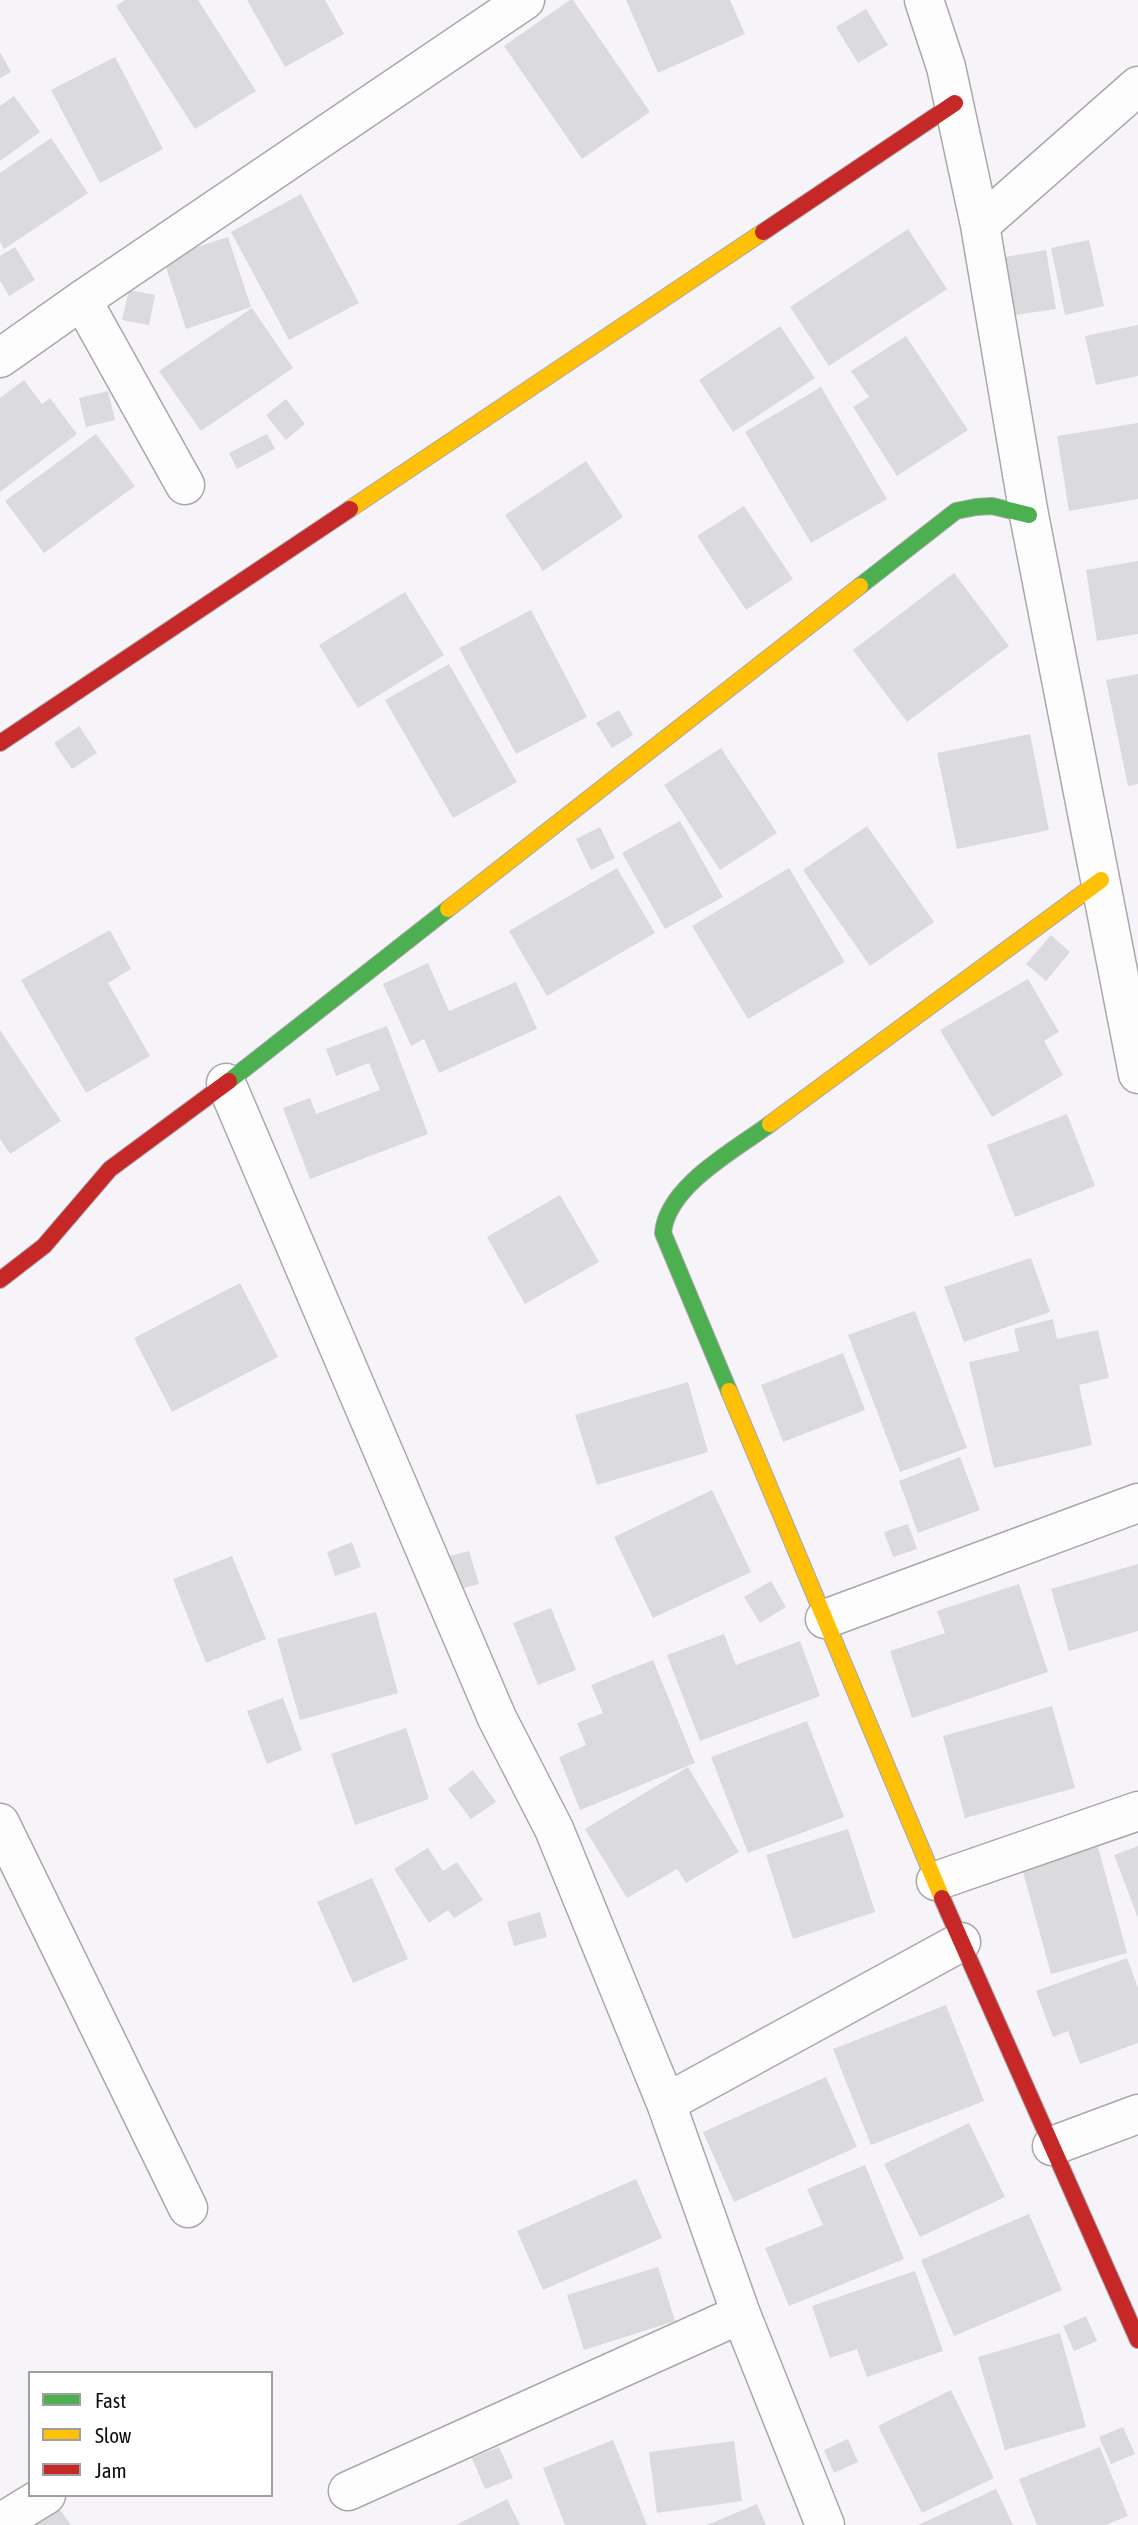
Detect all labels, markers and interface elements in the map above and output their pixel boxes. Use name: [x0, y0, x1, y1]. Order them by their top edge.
legend: [28, 2371, 273, 2497]
text: Fast: [95, 2388, 126, 2412]
text: Slow: [95, 2423, 131, 2447]
text: Jam: [95, 2458, 127, 2482]

